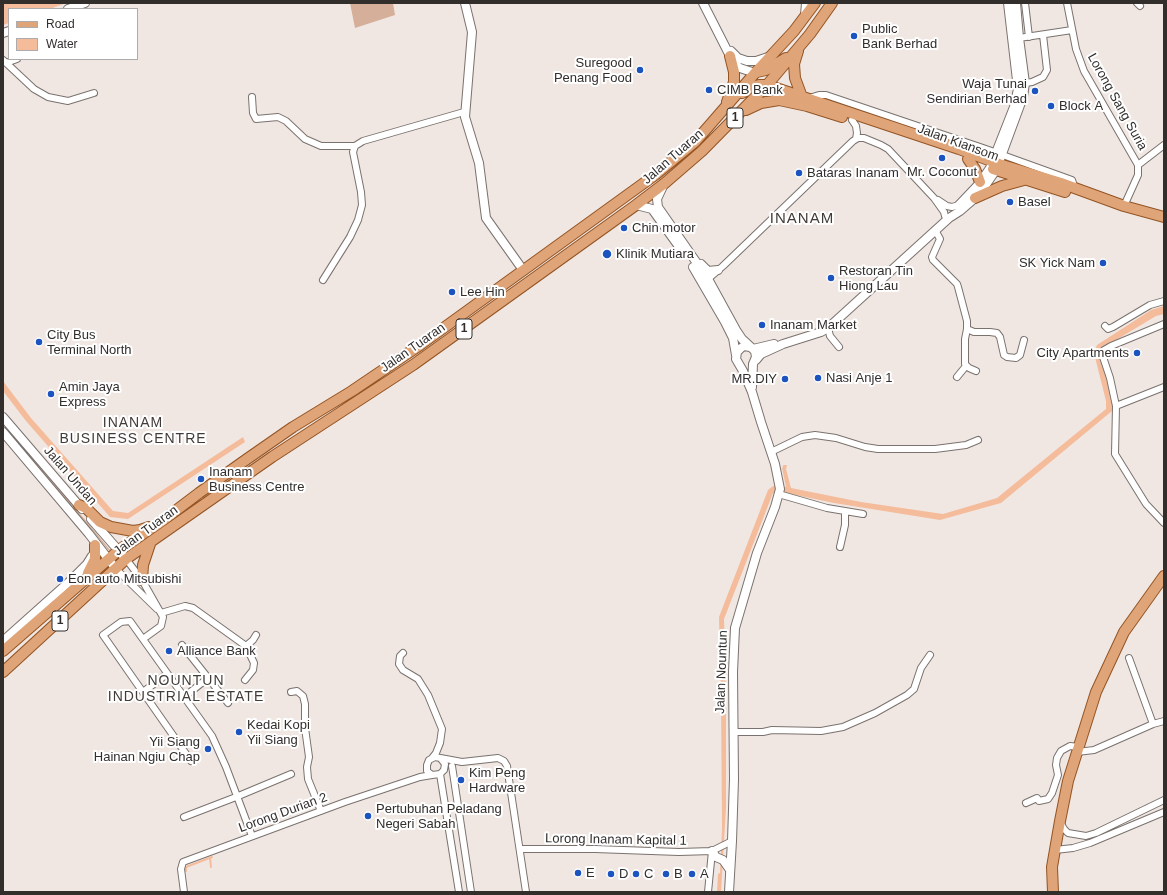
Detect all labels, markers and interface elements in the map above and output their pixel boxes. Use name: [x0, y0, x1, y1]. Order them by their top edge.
legend: [8, 8, 138, 60]
text: Road: [46, 17, 75, 31]
place label: Public Bank Berhad: [862, 21, 937, 52]
marker: Public Bank Berhad: [849, 31, 859, 41]
text: Water: [46, 37, 78, 51]
street label: Lorong Sang Suria: [1084, 51, 1150, 153]
place label: Suregood Penang Food: [554, 55, 632, 86]
marker: Suregood Penang Food: [635, 65, 645, 75]
place label: Waja Tunai Sendirian Berhad: [927, 76, 1027, 107]
place label: CIMB Bank: [717, 82, 783, 98]
marker: CIMB Bank: [704, 85, 714, 95]
marker: Waja Tunai Sendirian Berhad: [1030, 86, 1040, 96]
place label: Block A: [1059, 98, 1103, 114]
marker: Block A: [1046, 101, 1056, 111]
road number: 1: [727, 108, 743, 128]
street label: Jalan Kiansom: [915, 121, 1001, 165]
street label: Jalan Tuaran: [639, 126, 707, 188]
marker: Mr. Coconut: [937, 153, 947, 163]
place label: Mr. Coconut: [907, 164, 977, 180]
place label: Bataras Inanam: [807, 165, 899, 181]
marker: Bataras Inanam: [794, 168, 804, 178]
place label: Basel: [1018, 194, 1051, 210]
marker: Basel: [1005, 197, 1015, 207]
district label: INANAM: [770, 210, 834, 228]
place label: Chin motor: [632, 220, 696, 236]
marker: Chin motor: [619, 223, 629, 233]
place label: Klinik Mutiara: [616, 246, 694, 262]
marker: Klinik Mutiara: [601, 248, 613, 260]
place label: SK Yick Nam: [1019, 255, 1095, 271]
marker: SK Yick Nam: [1098, 258, 1108, 268]
place label: Restoran Tin Hiong Lau: [839, 263, 913, 294]
marker: Restoran Tin Hiong Lau: [826, 273, 836, 283]
place label: Lee Hin: [460, 284, 505, 300]
marker: Lee Hin: [447, 287, 457, 297]
place label: Inanam Market: [770, 317, 857, 333]
road number: 1: [456, 319, 472, 339]
street label: Jalan Tuaran: [378, 320, 448, 376]
marker: Inanam Market: [757, 320, 767, 330]
place label: City Bus Terminal North: [47, 327, 132, 358]
marker: City Bus Terminal North: [34, 337, 44, 347]
place label: City Apartments: [1037, 345, 1129, 361]
marker: City Apartments: [1132, 348, 1142, 358]
place label: Nasi Anje 1: [826, 370, 892, 386]
place label: MR.DIY: [732, 371, 777, 387]
marker: Nasi Anje 1: [813, 373, 823, 383]
marker: MR.DIY: [780, 374, 790, 384]
place label: Amin Jaya Express: [59, 379, 120, 410]
marker: Amin Jaya Express: [46, 389, 56, 399]
district label: INANAM BUSINESS CENTRE: [59, 415, 207, 448]
street label: Jalan Undan: [40, 443, 100, 509]
place label: Inanam Business Centre: [209, 464, 304, 495]
marker: Inanam Business Centre: [196, 474, 206, 484]
street label: Jalan Tuaran: [111, 503, 181, 559]
place label: Eon auto Mitsubishi: [68, 571, 181, 587]
marker: Eon auto Mitsubishi: [55, 574, 65, 584]
road number: 1: [52, 611, 68, 631]
street label: Jalan Nountun: [713, 630, 731, 714]
place label: Alliance Bank: [177, 643, 256, 659]
marker: Alliance Bank: [164, 646, 174, 656]
district label: NOUNTUN INDUSTRIAL ESTATE: [108, 673, 264, 706]
place label: Kedai Kopi Yii Siang: [247, 717, 310, 748]
marker: Kedai Kopi Yii Siang: [234, 727, 244, 737]
place label: Yii Siang Hainan Ngiu Chap: [94, 734, 200, 765]
marker: Yii Siang Hainan Ngiu Chap: [203, 744, 213, 754]
place label: Kim Peng Hardware: [469, 765, 525, 796]
marker: Kim Peng Hardware: [456, 775, 466, 785]
street label: Lorong Durian 2: [237, 790, 329, 836]
place label: Pertubuhan Peladang Negeri Sabah: [376, 801, 502, 832]
marker: Pertubuhan Peladang Negeri Sabah: [363, 811, 373, 821]
street label: Lorong Inanam Kapital 1: [545, 831, 687, 849]
place label: E: [586, 865, 595, 881]
place label: D: [619, 866, 628, 882]
place label: C: [644, 866, 653, 882]
place label: B: [674, 866, 683, 882]
place label: A: [700, 866, 709, 882]
marker: E: [573, 868, 583, 878]
marker: D: [606, 869, 616, 879]
marker: C: [631, 869, 641, 879]
marker: B: [661, 869, 671, 879]
marker: A: [687, 869, 697, 879]

